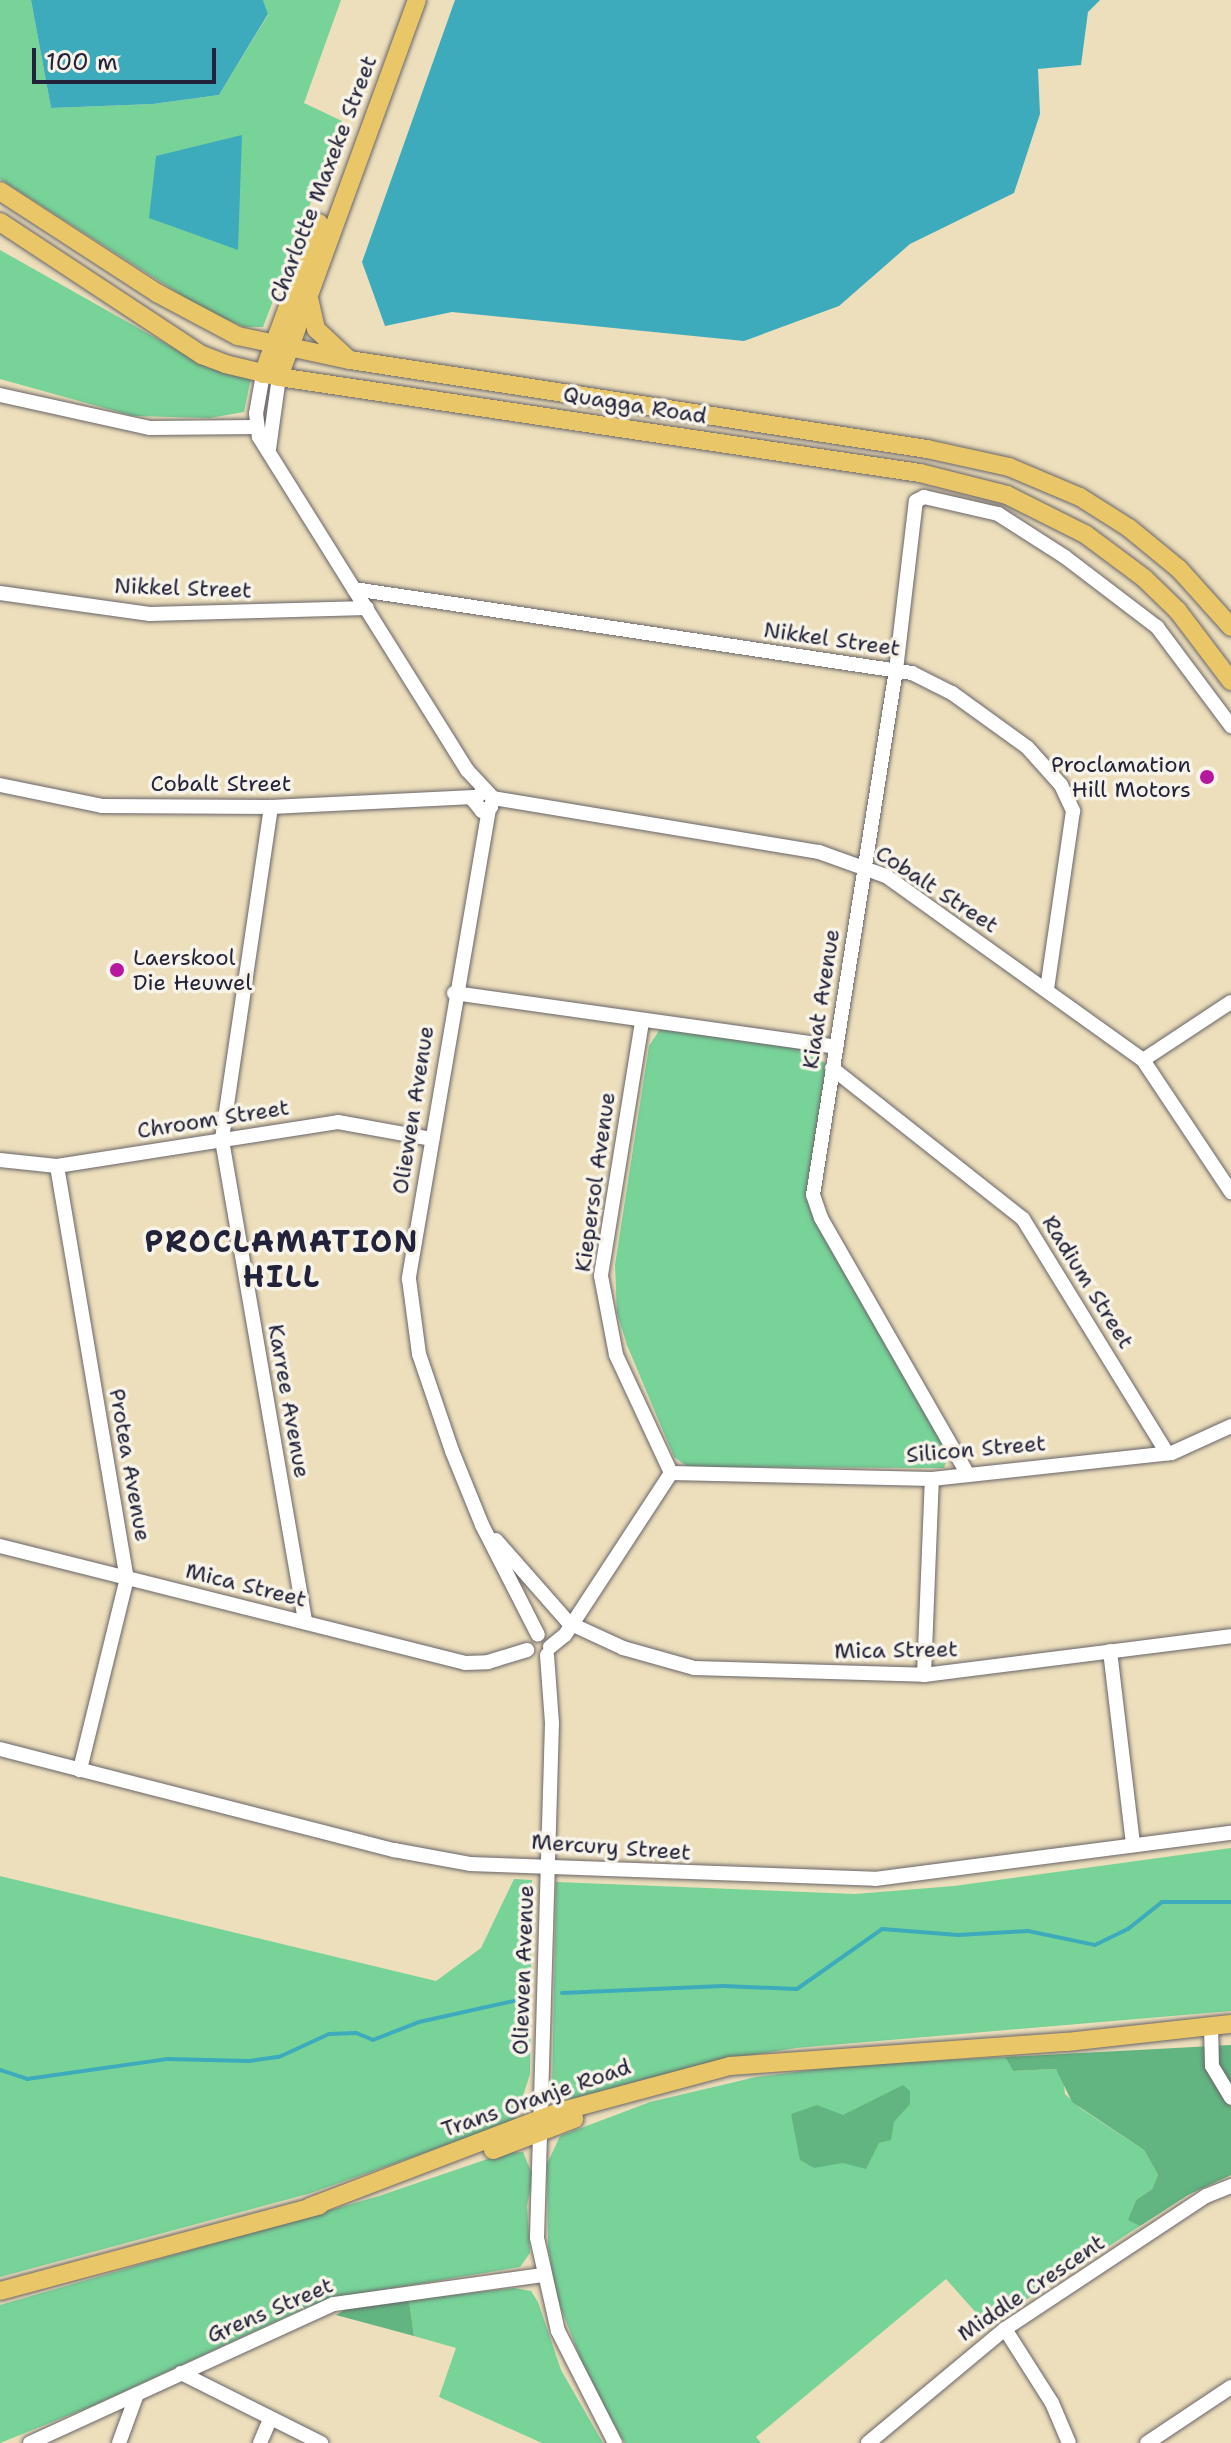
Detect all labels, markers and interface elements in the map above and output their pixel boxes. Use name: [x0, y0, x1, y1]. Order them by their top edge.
scale bar: [36, 32, 220, 82]
text: 100 m: [46, 46, 118, 78]
street label: Charlotte Maxeke Street: [264, 52, 382, 306]
street label: Quagga Road: [561, 381, 709, 429]
street label: Nikkel Street: [114, 572, 252, 604]
street label: Nikkel Street: [762, 616, 902, 662]
place label: Proclamation Hill Motors: [1051, 751, 1191, 802]
marker: Proclamation Hill Motors: [1198, 768, 1216, 786]
street label: Cobalt Street: [151, 771, 291, 797]
street label: Cobalt Street: [871, 840, 1003, 938]
street label: Kiaat Avenue: [797, 927, 845, 1071]
place label: Laerskool Die Heuwel: [133, 944, 252, 996]
marker: Laerskool Die Heuwel: [108, 961, 126, 979]
street label: Oliewen Avenue: [387, 1024, 439, 1196]
street label: Kiepersol Avenue: [569, 1090, 621, 1274]
street label: Chroom Street: [135, 1094, 291, 1144]
street label: Radium Street: [1037, 1211, 1139, 1353]
district label: PROCLAMATION HILL: [144, 1224, 420, 1294]
street label: Karree Avenue: [262, 1322, 316, 1480]
street label: Protea Avenue: [104, 1386, 156, 1544]
street label: Silicon Street: [905, 1430, 1047, 1468]
street label: Mica Street: [183, 1557, 309, 1613]
street label: Mica Street: [834, 1636, 958, 1664]
street label: Mercury Street: [530, 1828, 692, 1866]
street label: Oliewen Avenue: [507, 1884, 539, 2056]
street label: Trans Oranje Road: [438, 2053, 634, 2143]
street label: Middle Crescent: [953, 2229, 1109, 2347]
street label: Grens Street: [203, 2272, 337, 2348]

